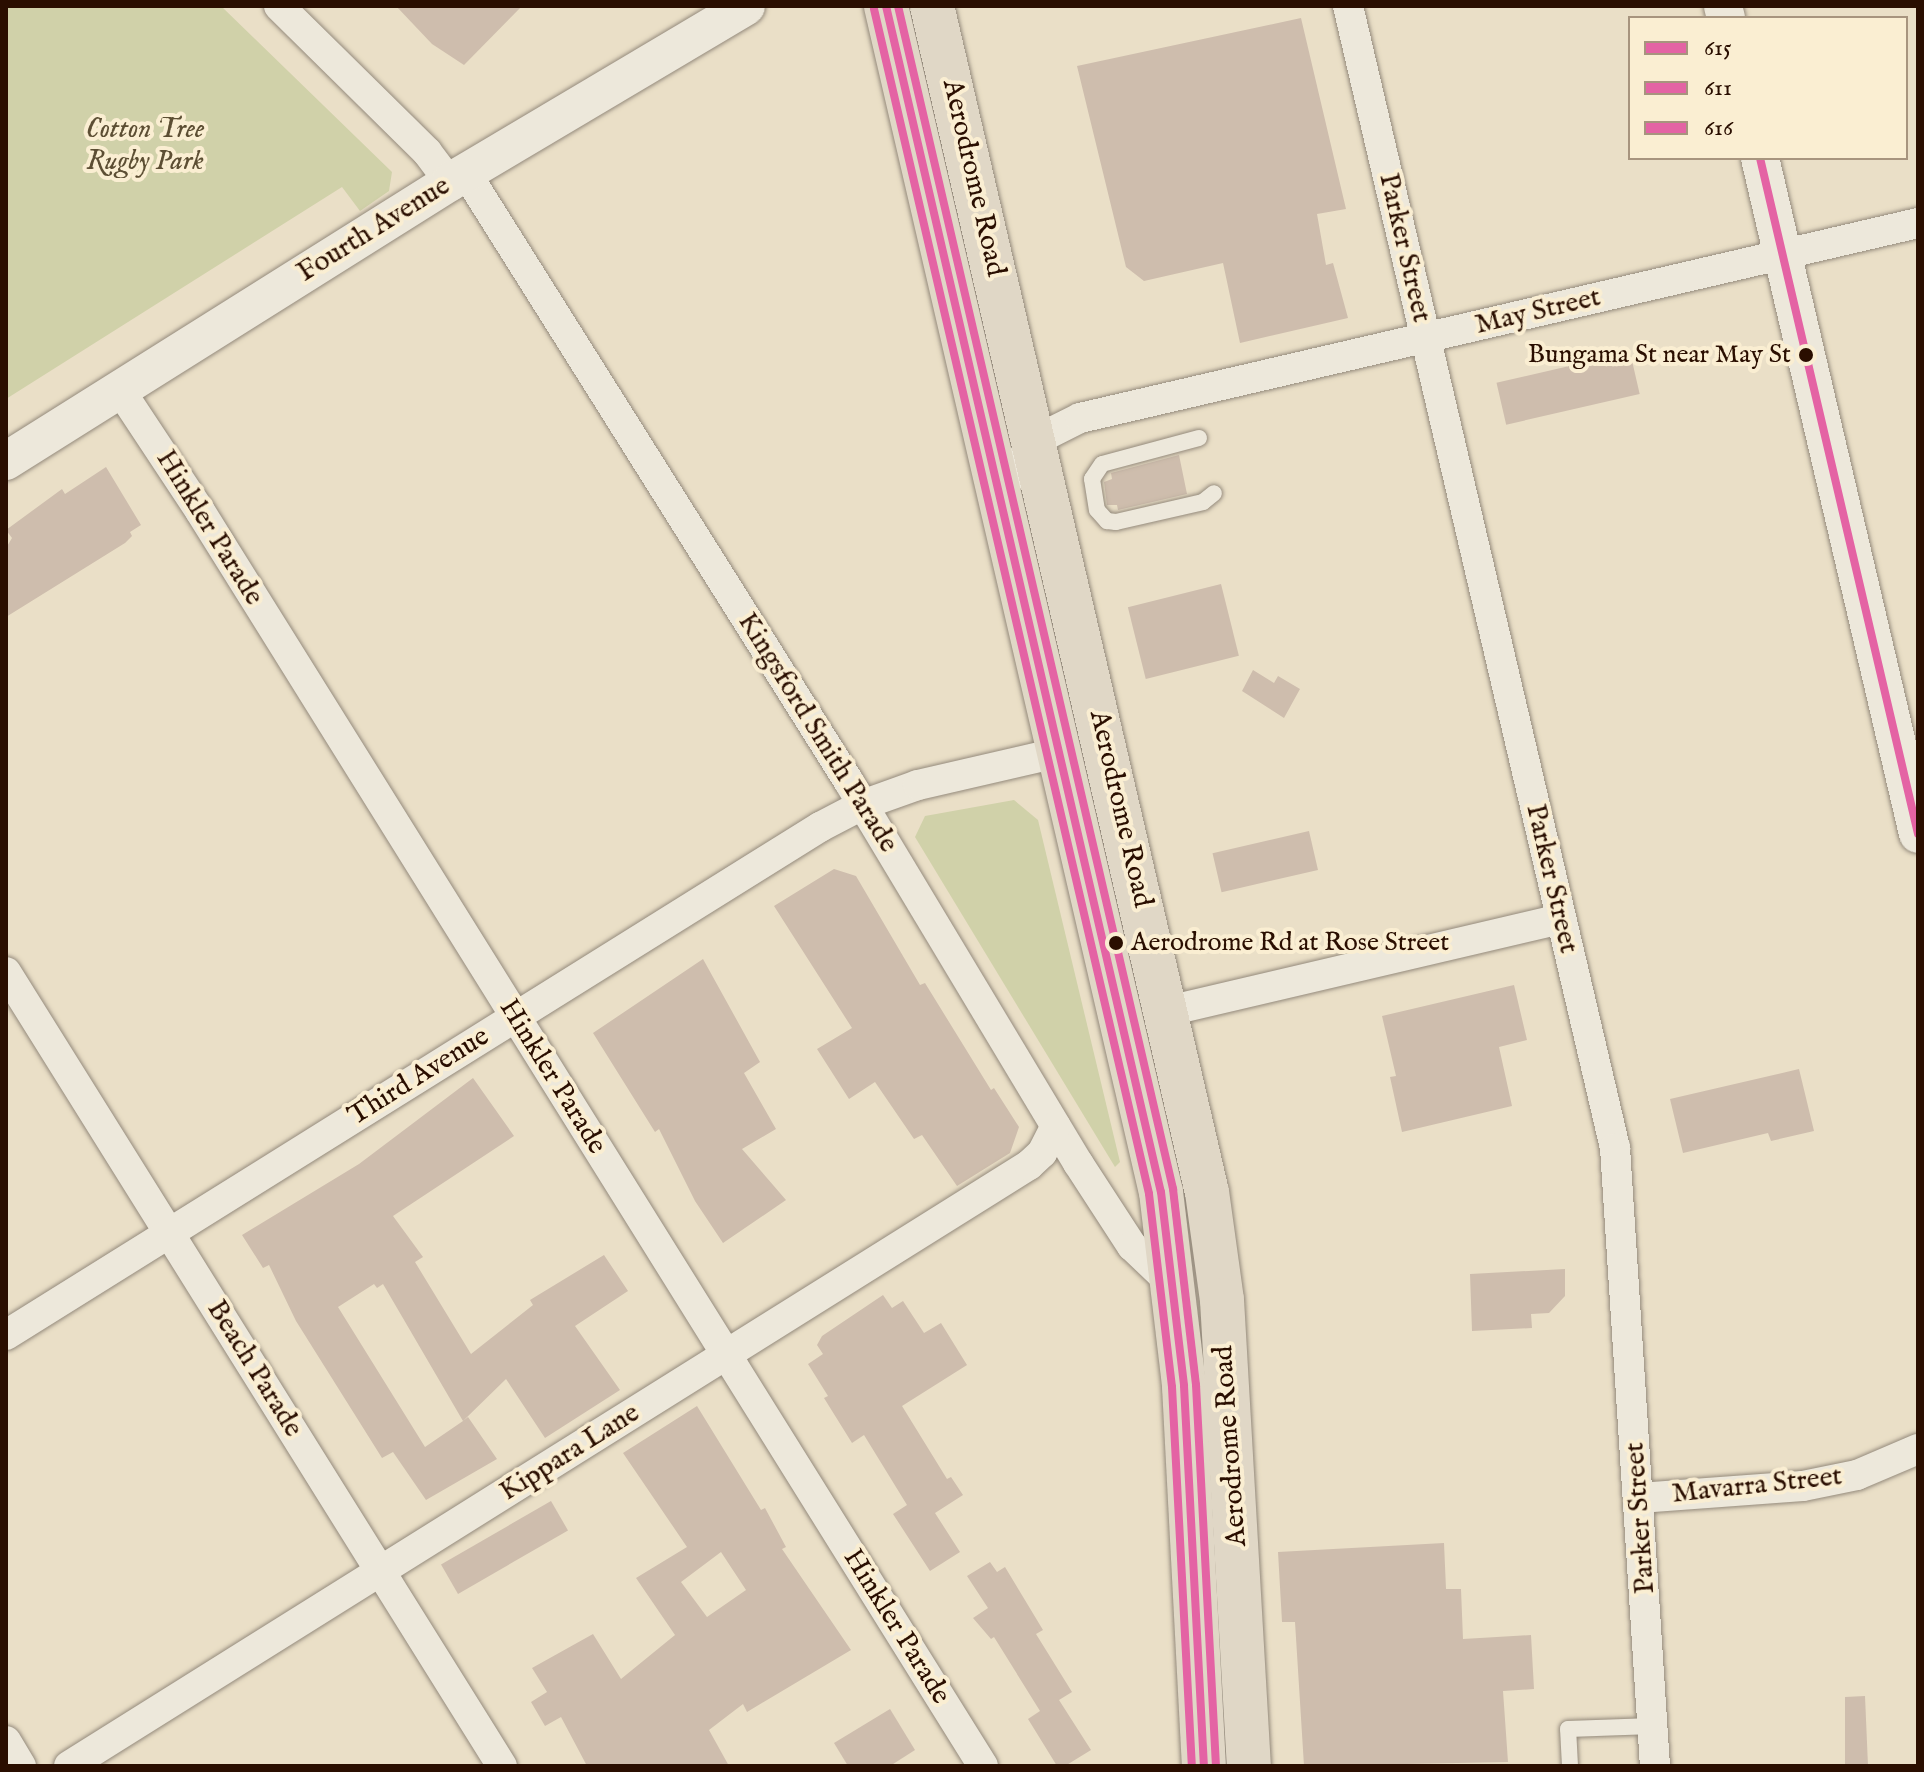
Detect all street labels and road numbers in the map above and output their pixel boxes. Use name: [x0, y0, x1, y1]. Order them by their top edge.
street label: Aerodrome Road: [934, 76, 1012, 280]
street label: Fourth Avenue: [292, 170, 456, 290]
street label: Parker Street: [1371, 170, 1437, 326]
street label: May Street: [1472, 281, 1604, 343]
street label: Hinkler Parade: [148, 444, 270, 612]
street label: Kingsford Smith Parade: [730, 607, 904, 859]
street label: Aerodrome Road: [1081, 707, 1159, 911]
street label: Parker Street: [1518, 801, 1584, 957]
street label: Hinkler Parade: [491, 993, 613, 1161]
street label: Third Avenue: [342, 1020, 496, 1134]
street label: Beach Parade: [199, 1294, 309, 1444]
street label: Aerodrome Road: [1207, 1344, 1255, 1548]
street label: Kippara Lane: [494, 1397, 646, 1509]
street label: Parker Street: [1619, 1441, 1663, 1595]
street label: Mavarra Street: [1670, 1460, 1844, 1512]
street label: Hinkler Parade: [835, 1543, 957, 1711]

